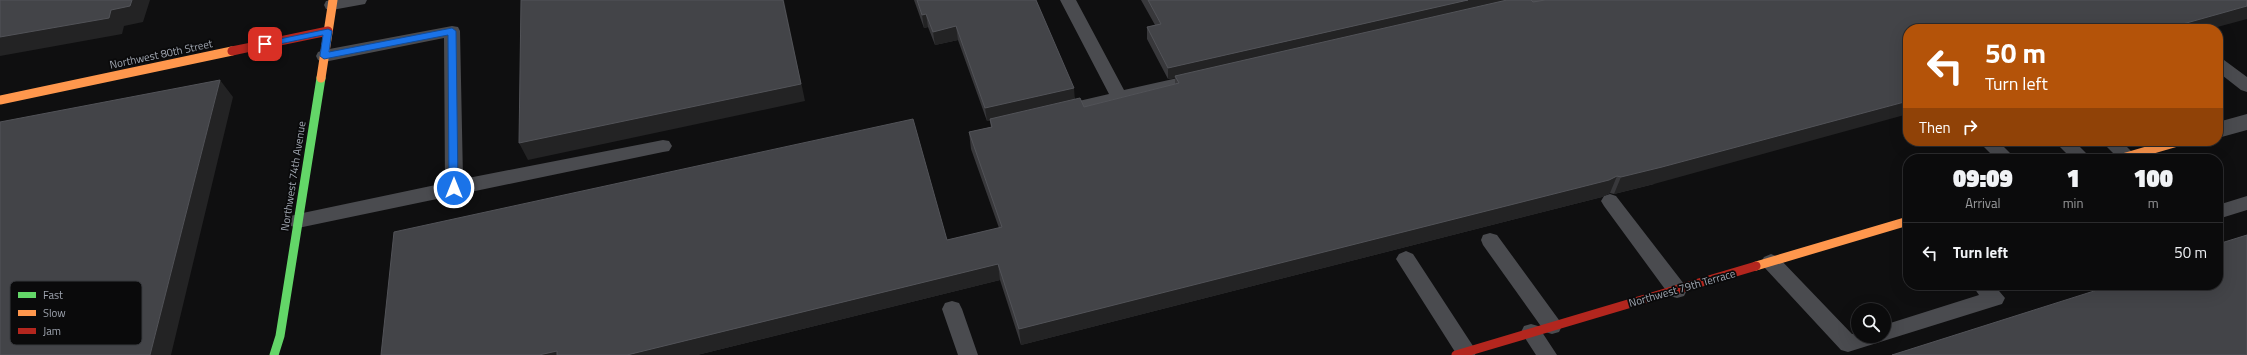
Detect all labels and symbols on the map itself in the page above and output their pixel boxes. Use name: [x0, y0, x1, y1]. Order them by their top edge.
pin: [248, 27, 282, 61]
street label: Northwest 80th Street: [108, 35, 214, 73]
street label: Northwest 74th Avenue: [276, 120, 310, 232]
position arrow: [433, 167, 475, 209]
street label: Northwest 79th Terrace: [1627, 265, 1738, 311]
legend: [10, 281, 142, 345]
text: Fast: [43, 287, 63, 303]
text: Slow: [43, 305, 66, 321]
text: Jam: [43, 323, 61, 339]

